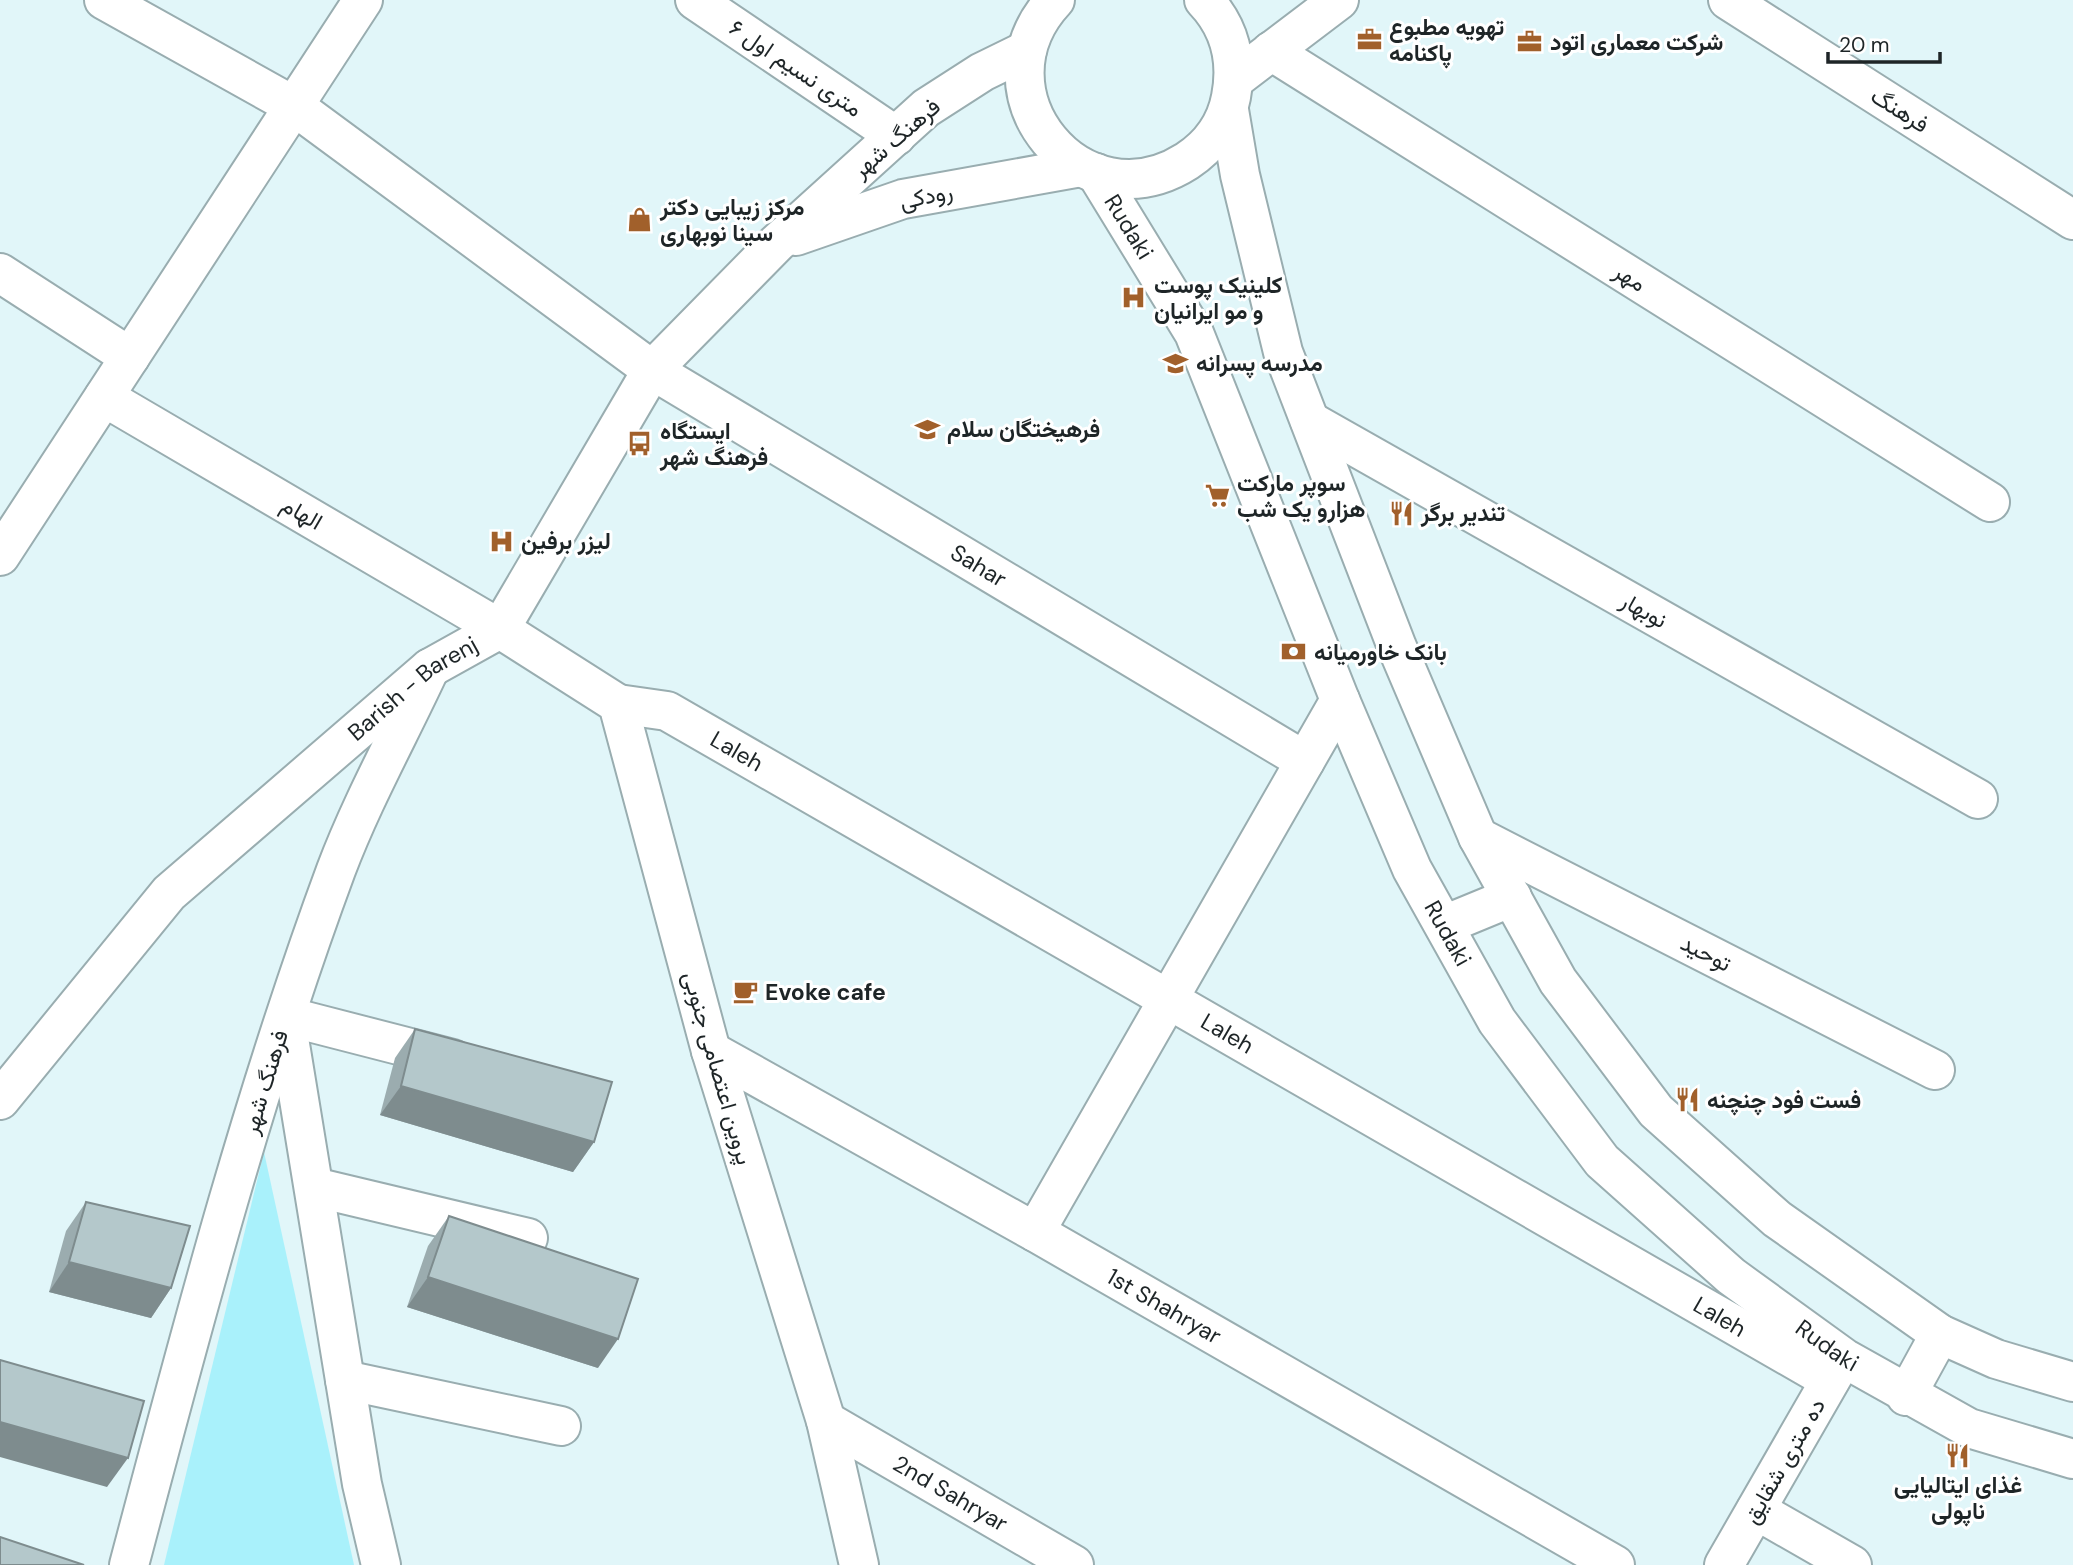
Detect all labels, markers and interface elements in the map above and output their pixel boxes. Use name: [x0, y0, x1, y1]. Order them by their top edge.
street label: ۶ متری نسیم اول: [724, 12, 868, 124]
place label: تهویه مطبوع پاکنامه: [1389, 12, 1504, 69]
scale bar: [1828, 21, 1940, 65]
office icon: تهویه مطبوع پاکنامه: [1355, 26, 1383, 54]
place label: شرکت معماری اتود: [1550, 27, 1723, 57]
office icon: شرکت معماری اتود: [1516, 28, 1544, 56]
text: 20 m: [1839, 31, 1890, 59]
street label: فرهنگ: [1865, 81, 1935, 139]
street label: فرهنگ شهر: [845, 91, 946, 185]
street label: رودکی: [897, 176, 955, 216]
street label: Rudaki: [1098, 189, 1160, 265]
place label: مرکز زیبایی دکتر سینا نوبهاری: [659, 192, 805, 248]
shop icon: مرکز زیبایی دکتر سینا نوبهاری: [626, 206, 654, 234]
street label: مهر: [1607, 255, 1652, 298]
place label: کلینیک پوست و مو ایرانیان: [1154, 270, 1282, 326]
hospital icon: کلینیک پوست و مو ایرانیان: [1120, 284, 1148, 312]
place label: مدرسه پسرانه: [1196, 348, 1323, 379]
school or university icon: مدرسه پسرانه: [1162, 349, 1190, 377]
place label: فرهیختگان سلام: [947, 414, 1100, 444]
school or university icon: فرهیختگان سلام: [913, 415, 941, 443]
place label: ایستگاه فرهنگ شهر: [659, 416, 768, 472]
bus stop icon: ایستگاه فرهنگ شهر: [626, 430, 654, 458]
place label: سوپر مارکت هزارو یک شب: [1237, 468, 1365, 524]
supermarket icon: سوپر مارکت هزارو یک شب: [1203, 482, 1231, 510]
street label: الهام: [276, 489, 328, 537]
place label: تندیر برگر: [1420, 498, 1505, 528]
restaurant icon: تندیر برگر: [1387, 499, 1415, 527]
place label: لیزر برفین: [521, 526, 611, 556]
hospital icon: لیزر برفین: [487, 527, 515, 555]
street label: Sahar: [945, 537, 1012, 594]
street label: نوبهار: [1614, 585, 1673, 635]
street label: Barish - Barenj: [341, 629, 483, 747]
place label: بانک خاورمیانه: [1314, 637, 1447, 667]
bank icon: بانک خاورمیانه: [1280, 638, 1308, 666]
street label: Laleh: [705, 724, 769, 778]
street label: Rudaki: [1418, 895, 1478, 972]
street label: توحید: [1675, 928, 1737, 978]
street label: پروین اعتصامی جنوبی: [675, 968, 760, 1168]
place label: Evoke cafe: [765, 977, 886, 1007]
cafe icon: Evoke cafe: [731, 978, 759, 1006]
street label: Laleh: [1196, 1006, 1259, 1060]
street label: فرهنگ شهر: [235, 1026, 295, 1139]
place label: فست فود چنچنه: [1707, 1085, 1861, 1116]
restaurant icon: فست فود چنچنه: [1673, 1086, 1701, 1114]
street label: 1st Shahryar: [1101, 1261, 1227, 1351]
street label: Laleh: [1688, 1290, 1752, 1344]
street label: Rudaki: [1790, 1313, 1864, 1378]
street label: ده متری شقایق: [1736, 1393, 1832, 1529]
restaurant icon: غذای ایتالیایی ناپولی: [1944, 1441, 1972, 1469]
street label: 2nd Sahryar: [888, 1448, 1013, 1538]
place label: غذای ایتالیایی ناپولی: [1894, 1470, 2022, 1527]

